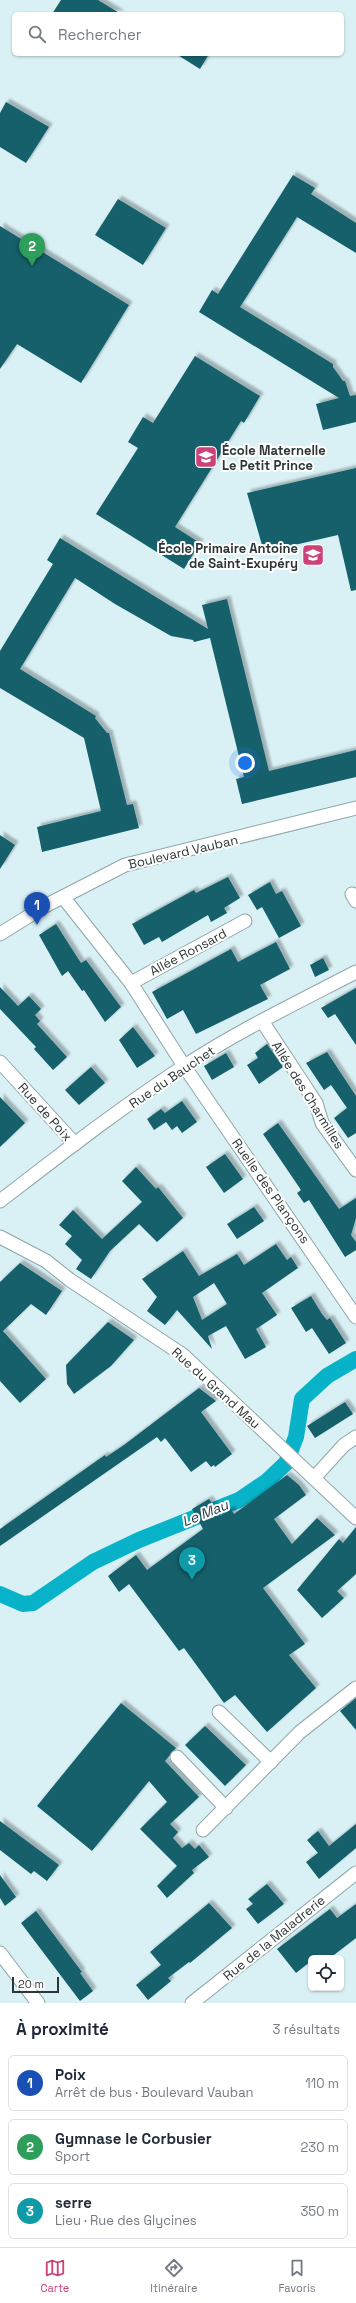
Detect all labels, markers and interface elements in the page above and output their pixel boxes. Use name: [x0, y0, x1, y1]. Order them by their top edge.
search box: [12, 12, 344, 56]
icon: search: [26, 23, 48, 45]
text: Rechercher: [58, 25, 141, 44]
pin: 2: [19, 233, 45, 266]
place label: École Maternelle Le Petit Prince: [222, 442, 326, 474]
school or university icon: École Maternelle Le Petit Prince: [193, 444, 219, 470]
place label: École Primaire Antoine de Saint-Exupéry: [158, 540, 298, 572]
school or university icon: École Primaire Antoine de Saint-Exupéry: [300, 542, 326, 568]
your location: [235, 753, 255, 773]
street label: Boulevard Vauban: [126, 831, 240, 873]
pin: 1: [24, 892, 50, 925]
street label: Allée Ronsard: [147, 925, 229, 979]
street label: Allée des Charmilles: [268, 1038, 348, 1152]
street label: Rue du Bauchet: [126, 1042, 218, 1112]
street label: Rue de Poix: [14, 1079, 76, 1145]
street label: Ruelle des Plançons: [228, 1135, 314, 1247]
street label: Rue du Grand Mau: [168, 1344, 264, 1432]
water label: Le Mau: [179, 1495, 232, 1530]
pin: 3: [179, 1547, 205, 1580]
street label: Rue de la Maladrerie: [220, 1892, 328, 1984]
map controls: [308, 1955, 344, 1991]
button: locate: [308, 1955, 344, 1991]
scale bar: [12, 1975, 59, 1994]
text: 20 m: [18, 1977, 44, 1991]
text: À proximité: [16, 2018, 109, 2040]
text: 3 résultats: [273, 2021, 340, 2038]
text: Poix: [55, 2065, 86, 2084]
text: 1: [27, 2075, 33, 2092]
text: 110 m: [305, 2075, 339, 2092]
text: Arrêt de bus · Boulevard Vauban: [55, 2084, 254, 2101]
text: Gymnase le Corbusier: [55, 2129, 212, 2148]
text: 2: [26, 2139, 34, 2156]
text: 230 m: [301, 2139, 339, 2156]
text: Sport: [55, 2148, 90, 2165]
text: serre: [55, 2193, 92, 2212]
text: 3: [26, 2203, 34, 2220]
text: 350 m: [301, 2203, 339, 2220]
text: Lieu · Rue des Glycines: [55, 2212, 197, 2229]
tab: Carte: [40, 2257, 69, 2295]
tab: Itinéraire: [150, 2257, 197, 2295]
tab: Favoris: [278, 2257, 315, 2295]

